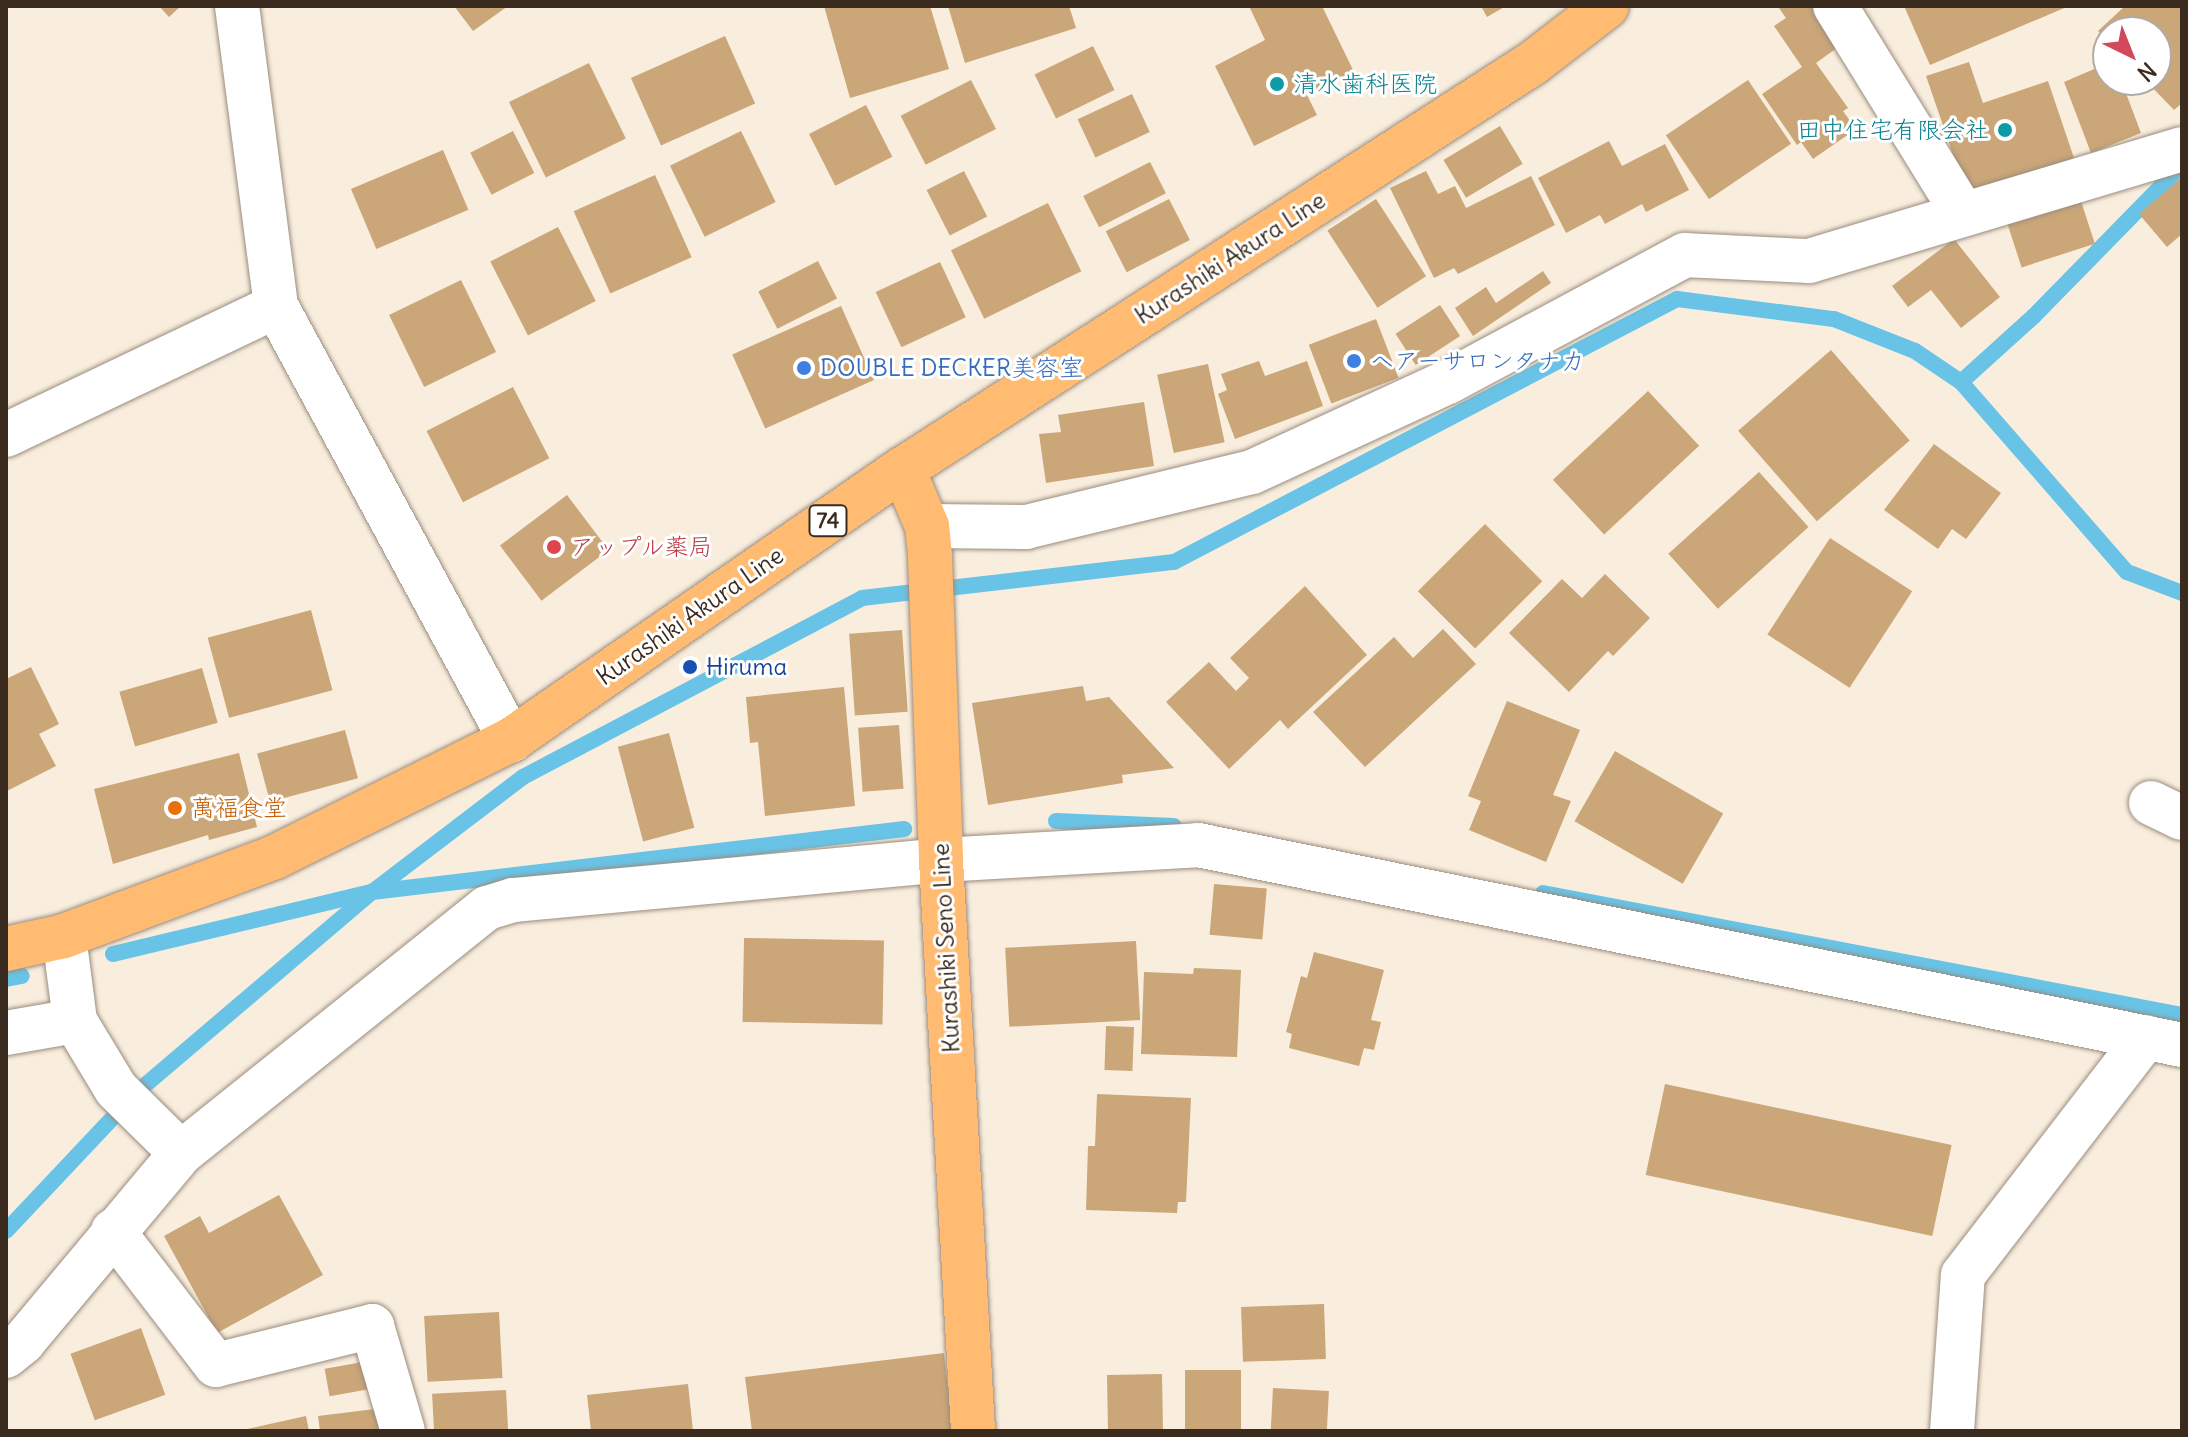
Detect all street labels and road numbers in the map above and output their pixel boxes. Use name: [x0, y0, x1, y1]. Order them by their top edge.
street label: Kurashiki Akura Line: [1129, 186, 1331, 330]
road number: 74: [808, 503, 848, 539]
street label: Kurashiki Akura Line: [591, 541, 789, 691]
street label: Kurashiki Seno Line: [926, 842, 966, 1054]

